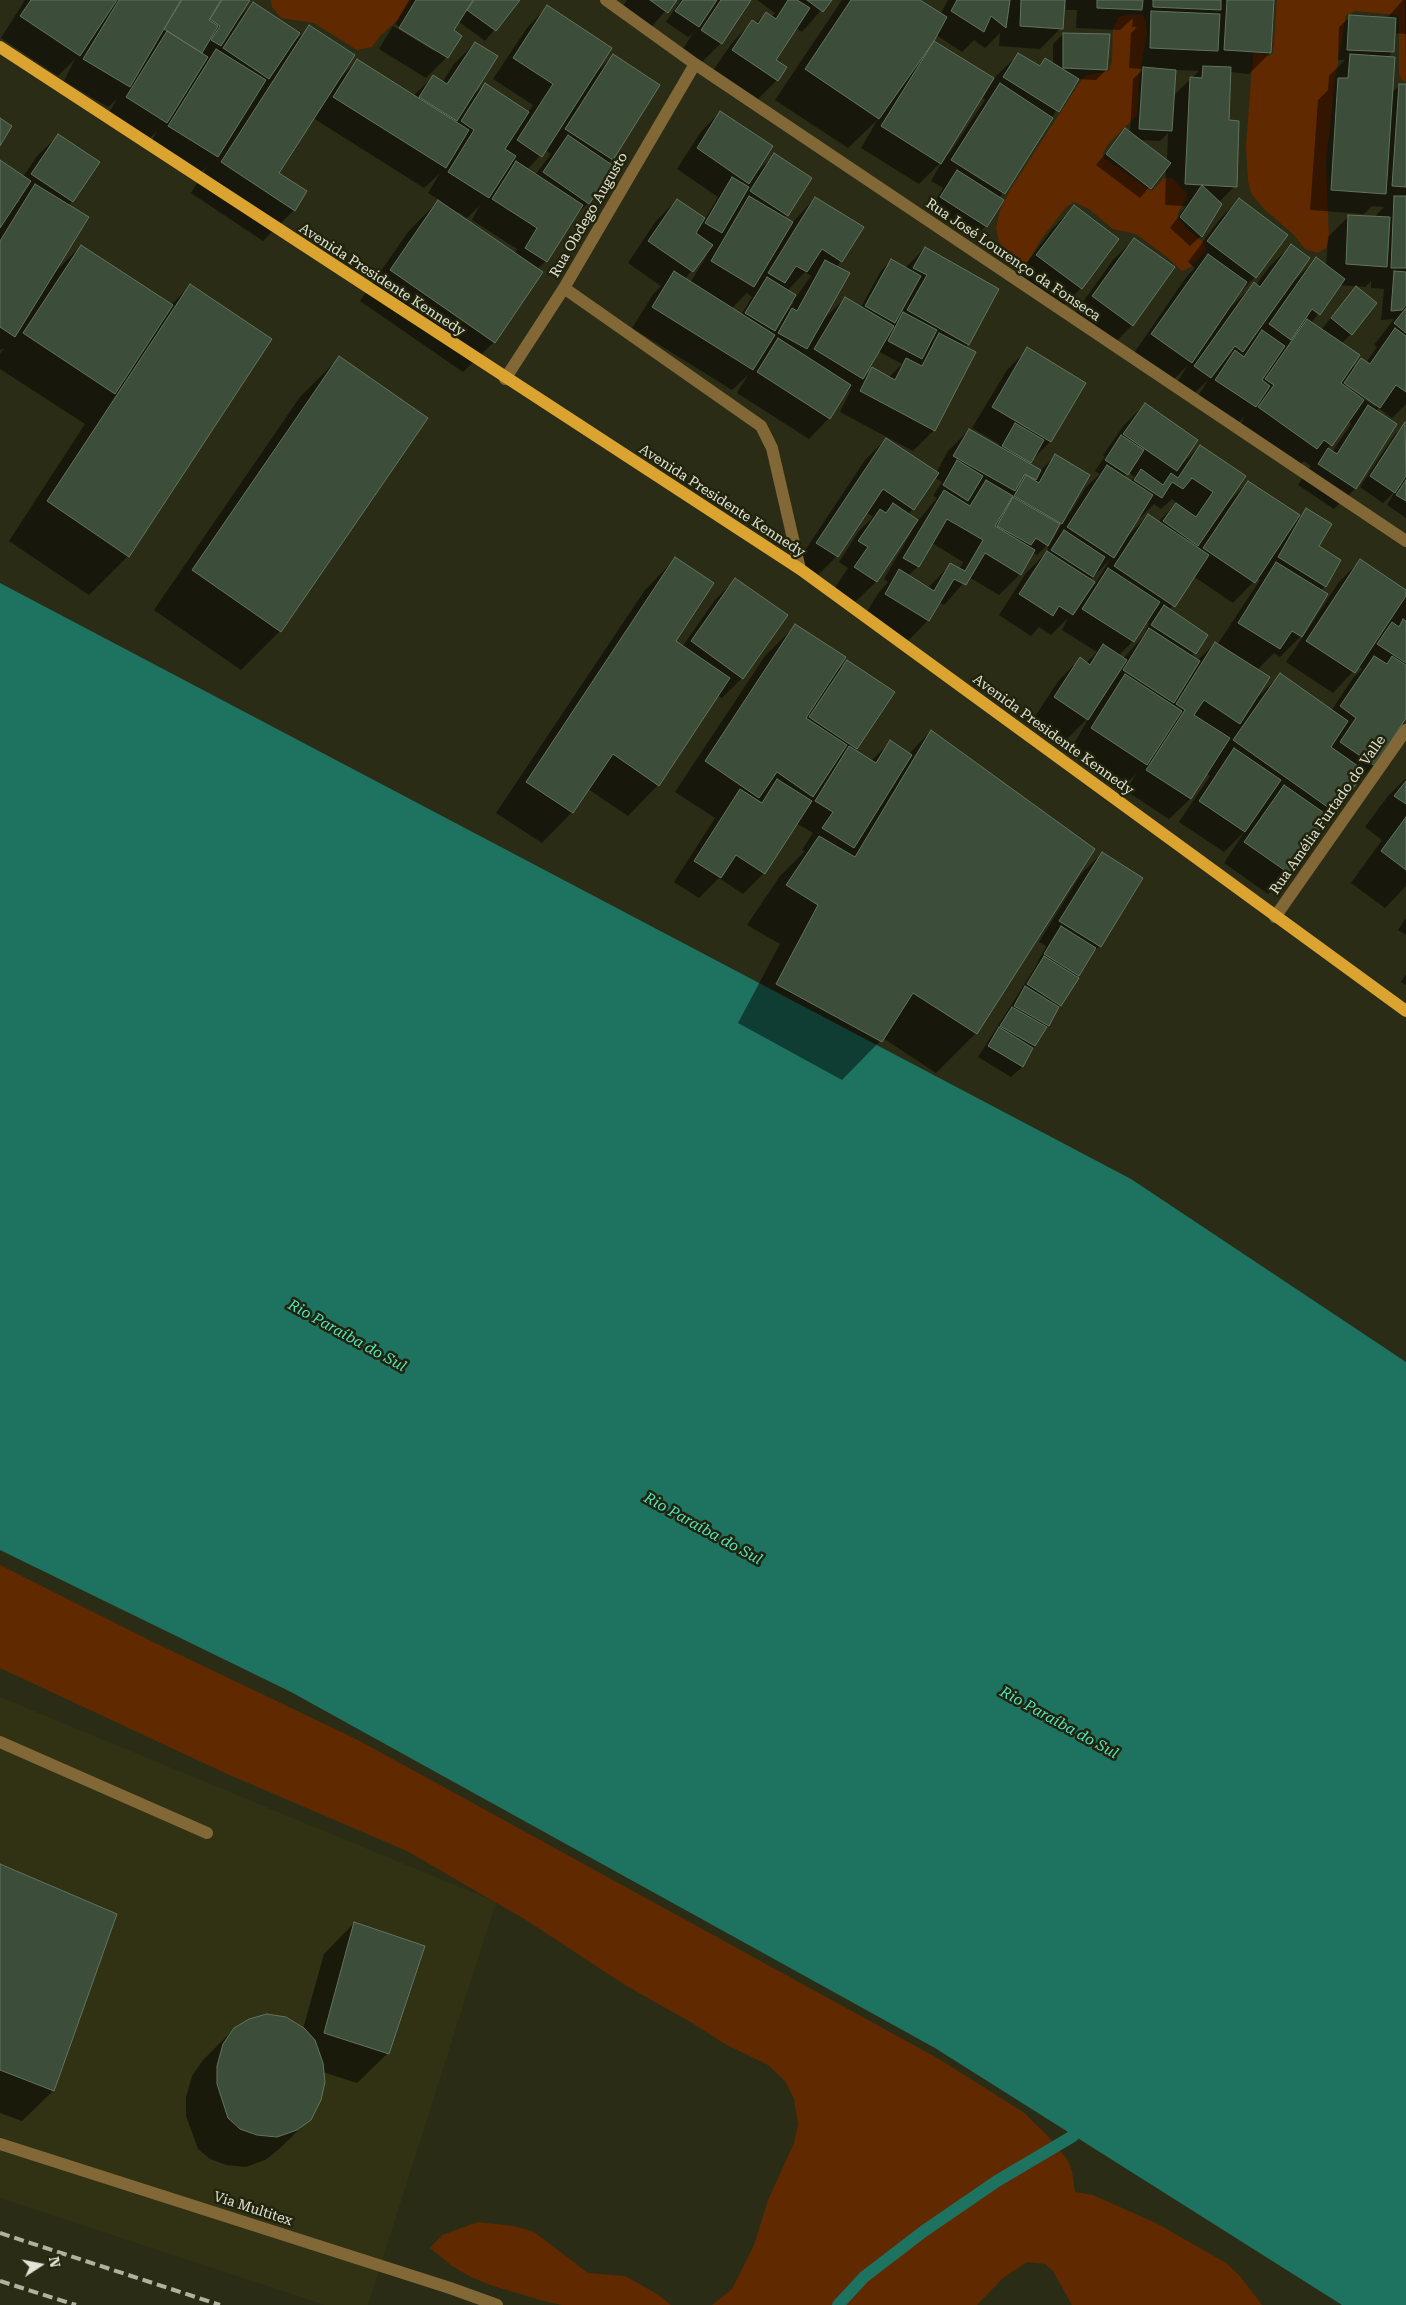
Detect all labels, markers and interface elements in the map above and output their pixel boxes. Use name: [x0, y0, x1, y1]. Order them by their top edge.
street label: Rua Obdego Augusto: [546, 150, 632, 280]
street label: Rua José Lourenço da Fonseca: [922, 195, 1104, 325]
street label: Avenida Presidente Kennedy: [296, 220, 468, 340]
street label: Avenida Presidente Kennedy: [636, 441, 808, 561]
street label: Avenida Presidente Kennedy: [969, 671, 1137, 799]
street label: Rua Amélia Furtado do Valle: [1267, 732, 1389, 898]
water label: Rio Paraíba do Sul: [285, 1296, 409, 1376]
water label: Rio Paraíba do Sul: [641, 1489, 765, 1569]
water label: Rio Paraíba do Sul: [997, 1683, 1121, 1763]
street label: Via Multitex: [211, 2188, 295, 2230]
north arrow: [15, 2240, 65, 2290]
text: N: [46, 2255, 64, 2269]

